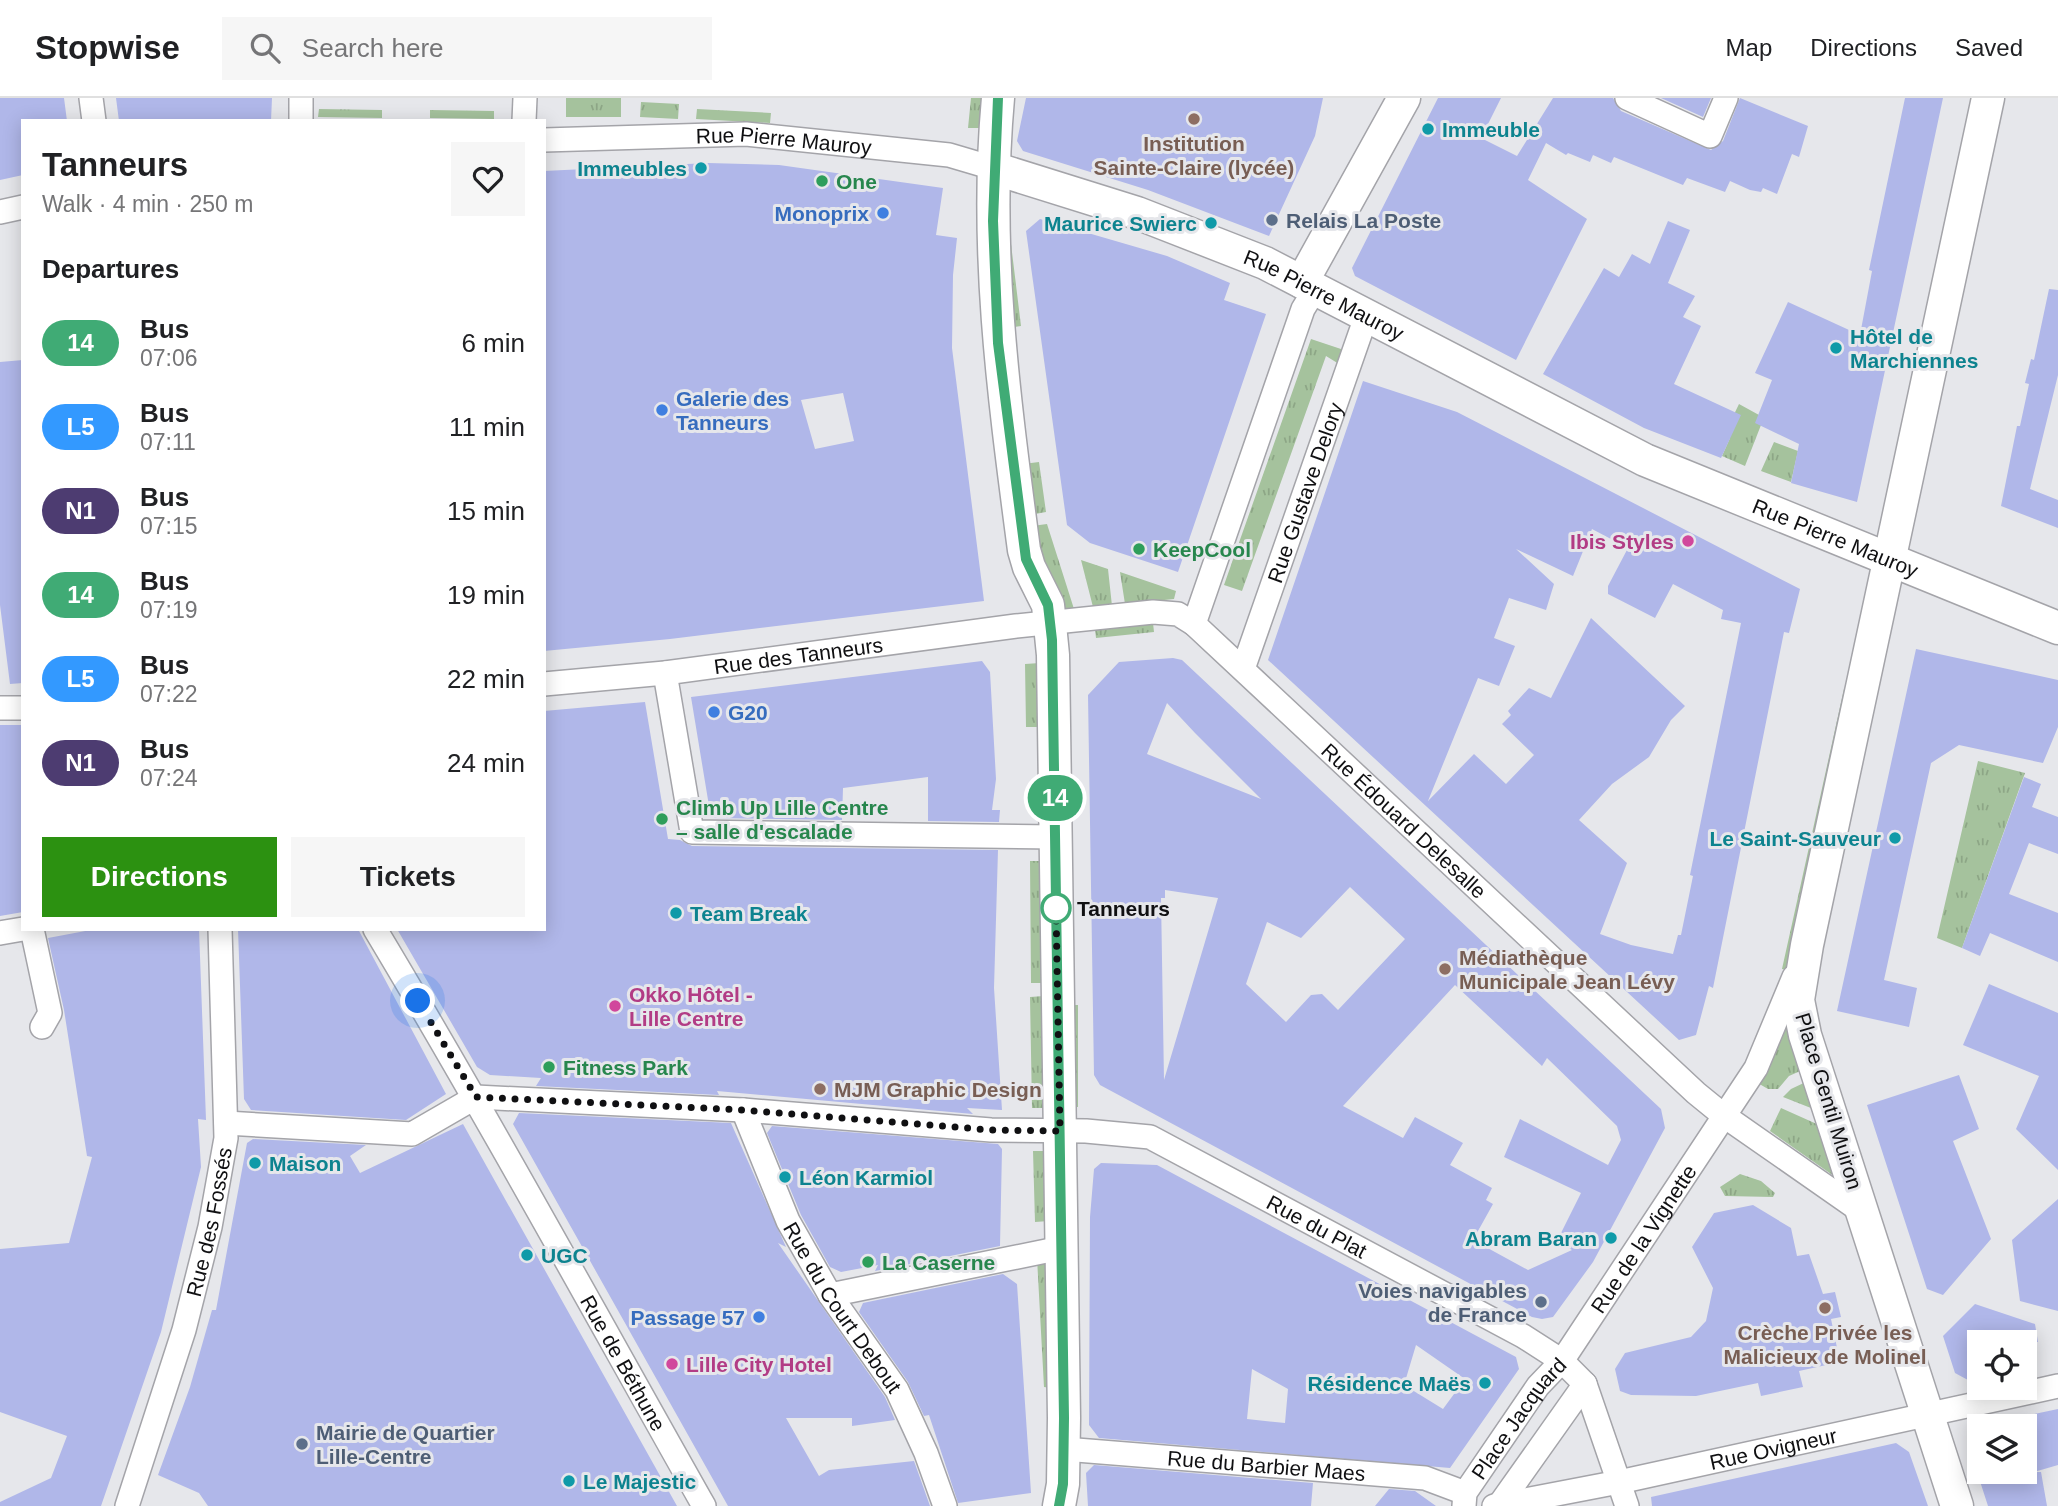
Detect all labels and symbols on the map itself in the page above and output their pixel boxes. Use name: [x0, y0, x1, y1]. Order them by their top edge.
marker: Institution Sainte-Claire (lycée): [1186, 111, 1202, 127]
place label: Immeuble: [1442, 118, 1540, 141]
marker: Immeuble: [1420, 121, 1436, 137]
street label: Rue Pierre Mauroy: [695, 122, 873, 158]
place label: Institution Sainte-Claire (lycée): [1094, 132, 1294, 179]
place label: Immeubles: [577, 157, 687, 180]
marker: Immeubles: [693, 160, 709, 176]
place label: One: [836, 170, 877, 193]
marker: One: [814, 173, 830, 189]
place label: Monoprix: [775, 202, 869, 225]
marker: Monoprix: [875, 205, 891, 221]
place label: Relais La Poste: [1286, 209, 1441, 232]
place label: Maurice Swierc: [1044, 212, 1197, 235]
marker: Relais La Poste: [1264, 212, 1280, 228]
marker: Maurice Swierc: [1203, 215, 1219, 231]
street label: Rue Pierre Mauroy: [1241, 244, 1408, 345]
place label: Hôtel de Marchiennes: [1850, 325, 1978, 372]
marker: Hôtel de Marchiennes: [1828, 340, 1844, 356]
place label: Galerie des Tanneurs: [676, 387, 789, 434]
street label: Rue Gustave Delory: [1263, 399, 1347, 586]
marker: Galerie des Tanneurs: [654, 402, 670, 418]
street label: Rue Pierre Mauroy: [1750, 494, 1922, 582]
place label: Ibis Styles: [1570, 530, 1674, 553]
marker: Ibis Styles: [1680, 533, 1696, 549]
place label: KeepCool: [1153, 538, 1251, 561]
marker: KeepCool: [1131, 541, 1147, 557]
street label: Rue des Tanneurs: [712, 632, 884, 678]
place label: G20: [728, 701, 768, 724]
marker: G20: [706, 704, 722, 720]
street label: Rue Édouard Delesalle: [1317, 738, 1491, 903]
line badge: 14: [1024, 775, 1086, 821]
place label: Climb Up Lille Centre – salle d'escalade: [676, 796, 888, 843]
marker: Climb Up Lille Centre – salle d'escalade: [654, 811, 670, 827]
place label: Le Saint-Sauveur: [1709, 827, 1881, 850]
marker: Le Saint-Sauveur: [1887, 830, 1903, 846]
marker: Tanneurs: [1041, 893, 1071, 923]
place label: Tanneurs: [1077, 897, 1170, 920]
place label: Team Break: [690, 902, 808, 925]
marker: Team Break: [668, 905, 684, 921]
place label: Médiathèque Municipale Jean Lévy: [1459, 946, 1675, 993]
marker: Médiathèque Municipale Jean Lévy: [1437, 961, 1453, 977]
your location: [400, 983, 435, 1018]
place label: Okko Hôtel - Lille Centre: [629, 983, 753, 1030]
marker: Okko Hôtel - Lille Centre: [607, 998, 623, 1014]
street label: Place Gentil Muiron: [1791, 1010, 1867, 1192]
place label: Fitness Park: [563, 1056, 688, 1079]
marker: Fitness Park: [541, 1059, 557, 1075]
place label: MJM Graphic Design: [834, 1078, 1042, 1101]
marker: MJM Graphic Design: [812, 1081, 828, 1097]
street label: Rue des Fossés: [181, 1146, 236, 1299]
place label: Maison: [269, 1152, 341, 1175]
marker: Maison: [247, 1155, 263, 1171]
street label: Rue de la Vignette: [1586, 1160, 1700, 1317]
place label: Léon Karmiol: [799, 1166, 933, 1189]
marker: Léon Karmiol: [777, 1169, 793, 1185]
street label: Rue du Plat: [1263, 1190, 1371, 1262]
street label: Rue du Court Debout: [779, 1218, 907, 1397]
place label: Abram Baran: [1465, 1227, 1597, 1250]
marker: Abram Baran: [1603, 1230, 1619, 1246]
place label: UGC: [541, 1244, 588, 1267]
marker: UGC: [519, 1247, 535, 1263]
place label: La Caserne: [882, 1251, 995, 1274]
marker: La Caserne: [860, 1254, 876, 1270]
place label: Voies navigables de France: [1358, 1279, 1527, 1326]
street label: Rue de Béthune: [576, 1291, 671, 1435]
marker: Voies navigables de France: [1533, 1294, 1549, 1310]
marker: Crèche Privée les Malicieux de Molinel: [1817, 1300, 1833, 1316]
place label: Passage 57: [631, 1306, 745, 1329]
marker: Passage 57: [751, 1309, 767, 1325]
place label: Crèche Privée les Malicieux de Molinel: [1723, 1321, 1927, 1368]
place label: Lille City Hotel: [686, 1353, 832, 1376]
street label: Place Jacquard: [1467, 1353, 1570, 1483]
marker: Lille City Hotel: [664, 1356, 680, 1372]
place label: Résidence Maës: [1308, 1372, 1471, 1395]
marker: Résidence Maës: [1477, 1375, 1493, 1391]
place label: Mairie de Quartier Lille-Centre: [316, 1421, 495, 1468]
street label: Rue Ovigneur: [1707, 1423, 1839, 1473]
marker: Mairie de Quartier Lille-Centre: [294, 1436, 310, 1452]
street label: Rue du Barbier Maes: [1166, 1446, 1366, 1485]
place label: Le Majestic: [583, 1470, 697, 1493]
marker: Le Majestic: [561, 1473, 577, 1489]

